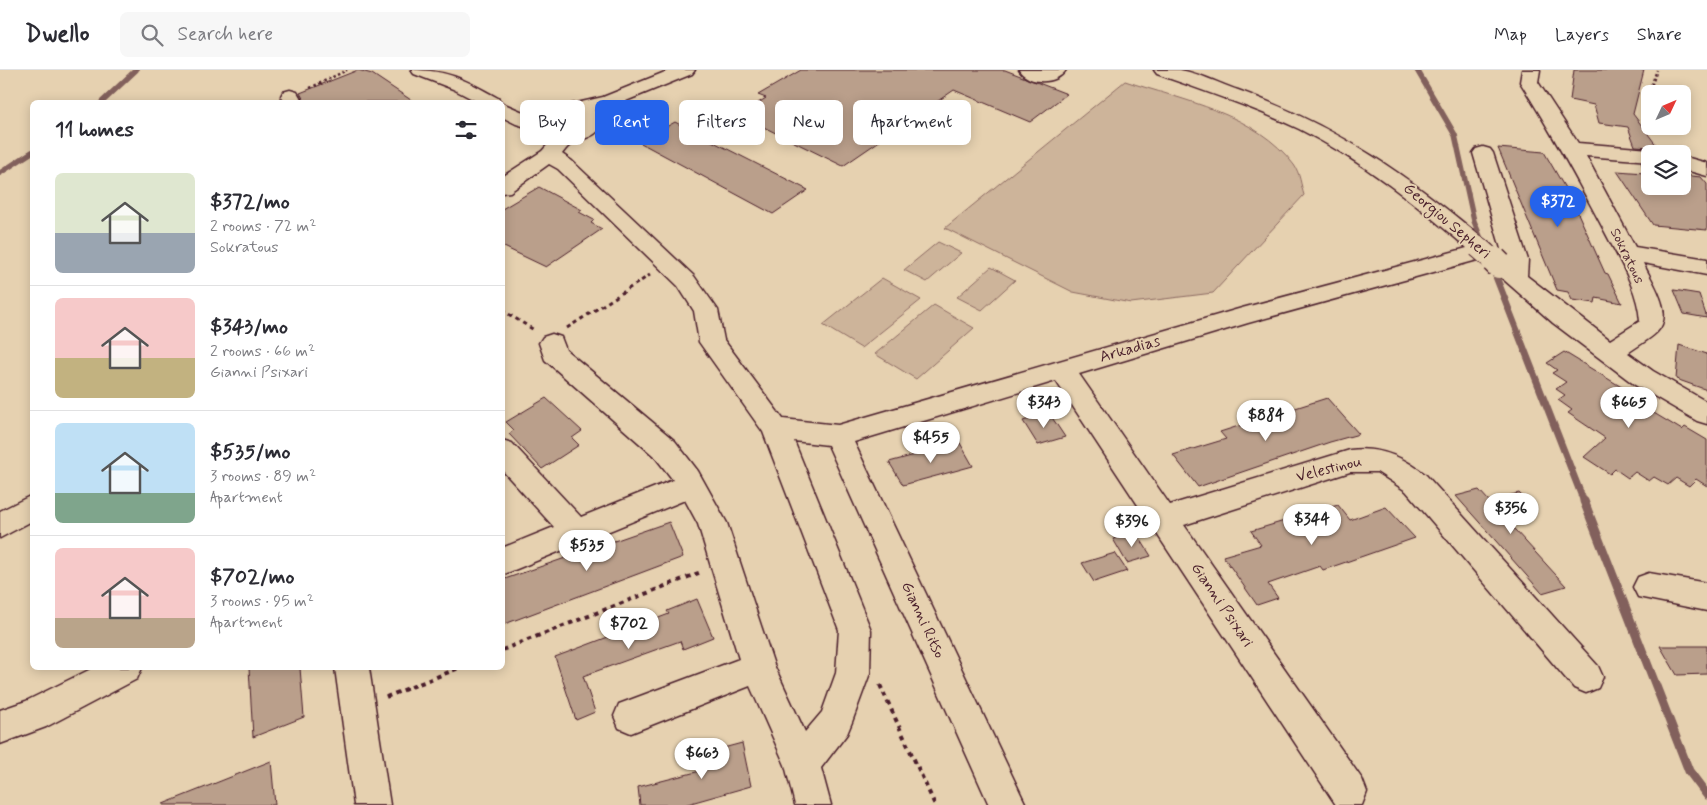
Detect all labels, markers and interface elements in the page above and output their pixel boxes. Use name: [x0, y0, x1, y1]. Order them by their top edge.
search box: [120, 12, 470, 57]
text: Dwello: [25, 19, 90, 50]
icon: search: [138, 21, 166, 49]
text: Search here: [178, 22, 273, 47]
text: Map: [1494, 23, 1527, 47]
text: Layers: [1555, 23, 1609, 47]
text: Share: [1637, 23, 1682, 47]
north arrow: [1641, 85, 1691, 135]
map controls: [1641, 85, 1691, 195]
chip: Buy: [520, 100, 585, 145]
chip: Rent: [595, 100, 669, 145]
chip: Filters: [679, 100, 765, 145]
chip: New: [775, 100, 843, 145]
chip: Apartment: [853, 100, 971, 145]
text: 11 homes: [55, 116, 134, 144]
icon: filters: [452, 116, 480, 144]
button: layers: [1641, 145, 1691, 195]
street label: Georgiou Sepheri: [1398, 178, 1495, 265]
pin: $372: [1528, 186, 1588, 228]
text: $372/mo: [210, 188, 290, 216]
text: $372: [1541, 191, 1575, 212]
icon: home: [95, 193, 155, 253]
text: 2 rooms · 72 m²: [210, 216, 316, 237]
street label: Sokratous: [1606, 225, 1648, 287]
text: Sokratous: [210, 237, 278, 258]
text: $343/mo: [210, 313, 288, 341]
icon: home: [95, 318, 155, 378]
street label: Arkadias: [1097, 330, 1163, 368]
text: 2 rooms · 66 m²: [210, 341, 315, 362]
text: Gianni Psixari: [210, 362, 308, 383]
pin: $343: [1014, 386, 1074, 429]
pin: $665: [1599, 386, 1659, 429]
text: $343: [1028, 392, 1060, 413]
text: $665: [1611, 392, 1647, 413]
pin: $884: [1236, 400, 1296, 442]
text: $884: [1248, 405, 1284, 426]
pin: $455: [901, 422, 961, 464]
text: $455: [913, 427, 949, 448]
text: $535/mo: [210, 438, 290, 466]
icon: home: [95, 443, 155, 503]
street label: Velestinou: [1294, 451, 1364, 487]
text: 3 rooms · 89 m²: [210, 466, 316, 487]
text: Apartment: [210, 487, 283, 508]
pin: $356: [1481, 492, 1541, 535]
text: $356: [1495, 498, 1527, 519]
pin: $344: [1282, 504, 1342, 546]
pin: $396: [1102, 506, 1162, 548]
text: $344: [1294, 509, 1330, 530]
text: $396: [1115, 511, 1149, 532]
pin: $535: [557, 530, 617, 572]
text: $535: [570, 535, 604, 556]
street label: Gianni Psixari: [1186, 559, 1258, 652]
text: $702/mo: [210, 563, 294, 591]
icon: home: [95, 568, 155, 628]
street label: Gianni Ritso: [896, 578, 950, 662]
text: 3 rooms · 95 m²: [210, 591, 314, 612]
pin: $702: [599, 608, 659, 650]
text: Apartment: [210, 612, 283, 633]
text: $702: [610, 613, 648, 634]
pin: $663: [672, 738, 732, 780]
text: $663: [686, 743, 719, 764]

